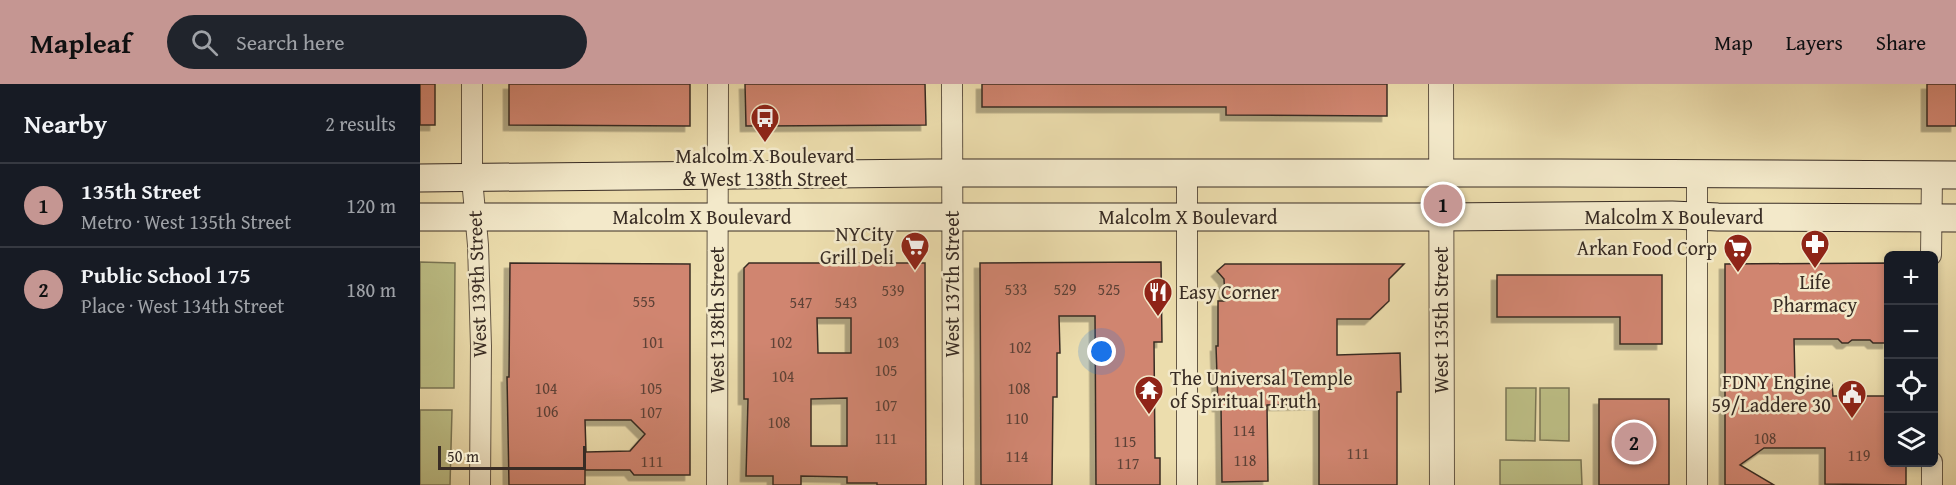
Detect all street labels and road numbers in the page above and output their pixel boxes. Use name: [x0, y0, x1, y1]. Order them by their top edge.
street label: Malcolm X Boulevard: [613, 202, 792, 231]
street label: Malcolm X Boulevard: [1099, 202, 1278, 231]
street label: Malcolm X Boulevard: [1585, 202, 1764, 231]
street label: West 139th Street: [459, 210, 494, 358]
street label: West 137th Street: [937, 210, 966, 358]
street label: West 138th Street: [702, 246, 731, 394]
street label: West 135th Street: [1426, 246, 1455, 394]

